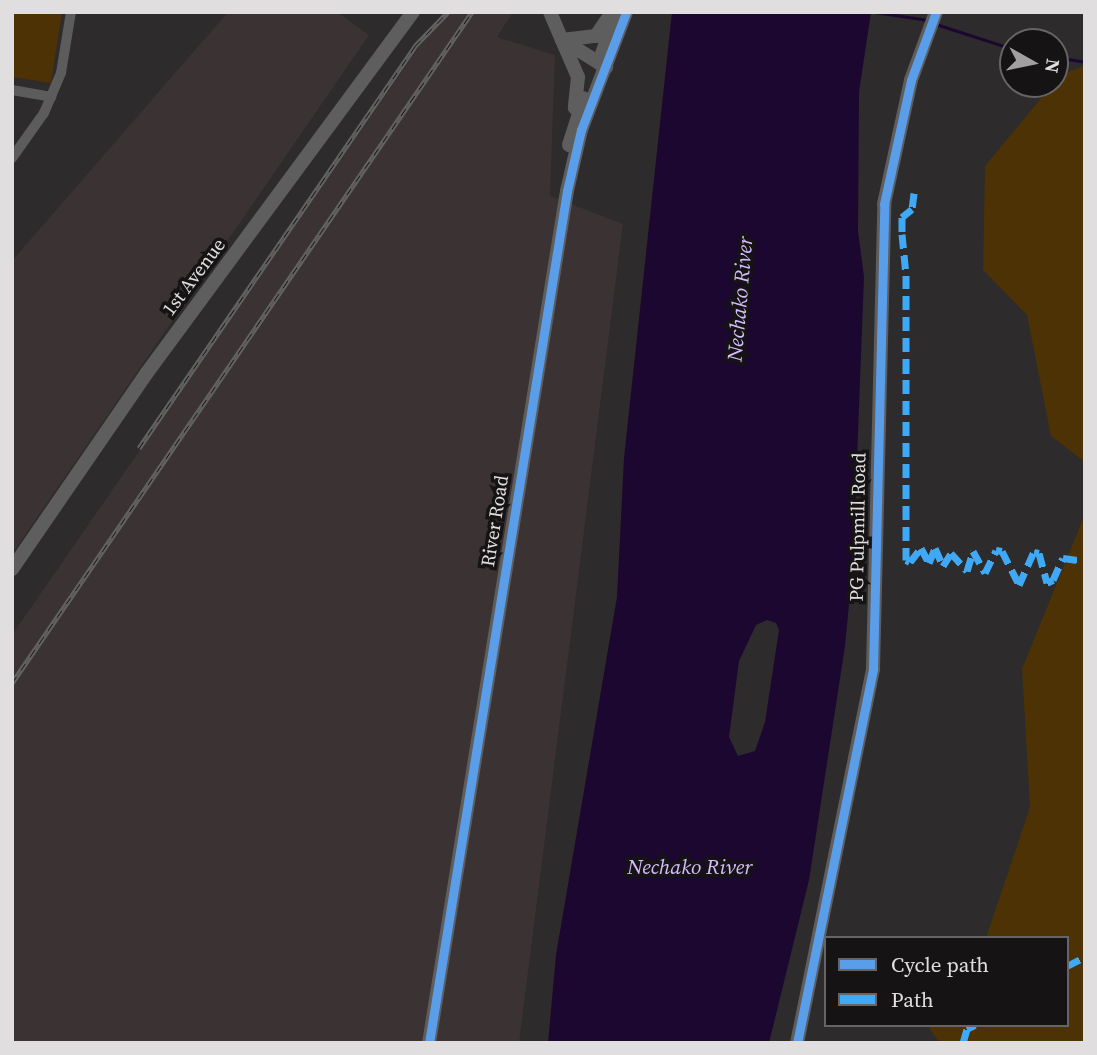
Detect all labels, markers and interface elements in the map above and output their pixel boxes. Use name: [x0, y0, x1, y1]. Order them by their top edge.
north arrow: [999, 28, 1069, 98]
text: N: [1039, 57, 1067, 75]
street label: 1st Avenue: [158, 234, 230, 320]
water label: Nechako River: [722, 235, 758, 363]
street label: PG Pulpmill Road: [845, 452, 871, 602]
street label: River Road: [477, 474, 513, 568]
water label: Nechako River: [627, 854, 753, 880]
legend: [824, 936, 1069, 1027]
text: Cycle path: [891, 950, 989, 979]
text: Path: [891, 985, 934, 1014]

